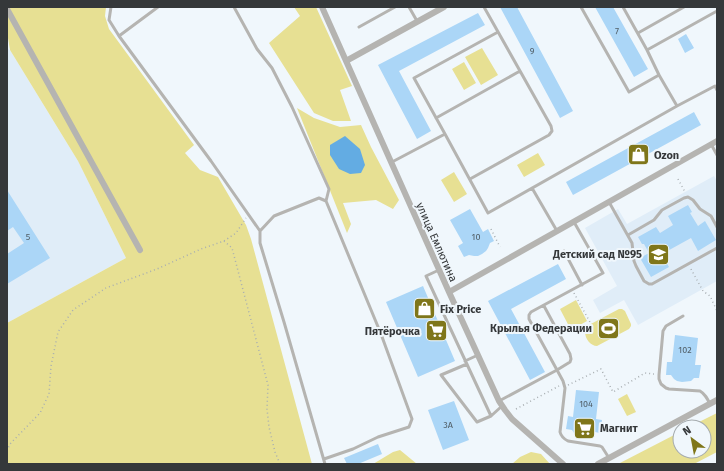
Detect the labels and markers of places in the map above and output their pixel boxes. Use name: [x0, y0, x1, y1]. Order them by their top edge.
shop icon: Ozon: [625, 142, 651, 168]
place label: Ozon: [654, 149, 679, 162]
school or university icon: Детский сад №95: [645, 241, 671, 267]
place label: Детский сад №95: [552, 248, 642, 261]
shop icon: Fix Price: [411, 296, 437, 322]
place label: Fix Price: [440, 303, 481, 316]
sports icon: Крылья Федерации: [595, 315, 621, 341]
supermarket icon: Пятёрочка: [423, 318, 449, 344]
place label: Крылья Федерации: [490, 322, 592, 335]
place label: Пятёрочка: [365, 325, 420, 338]
supermarket icon: Магнит: [571, 415, 597, 441]
place label: Магнит: [600, 422, 638, 435]

